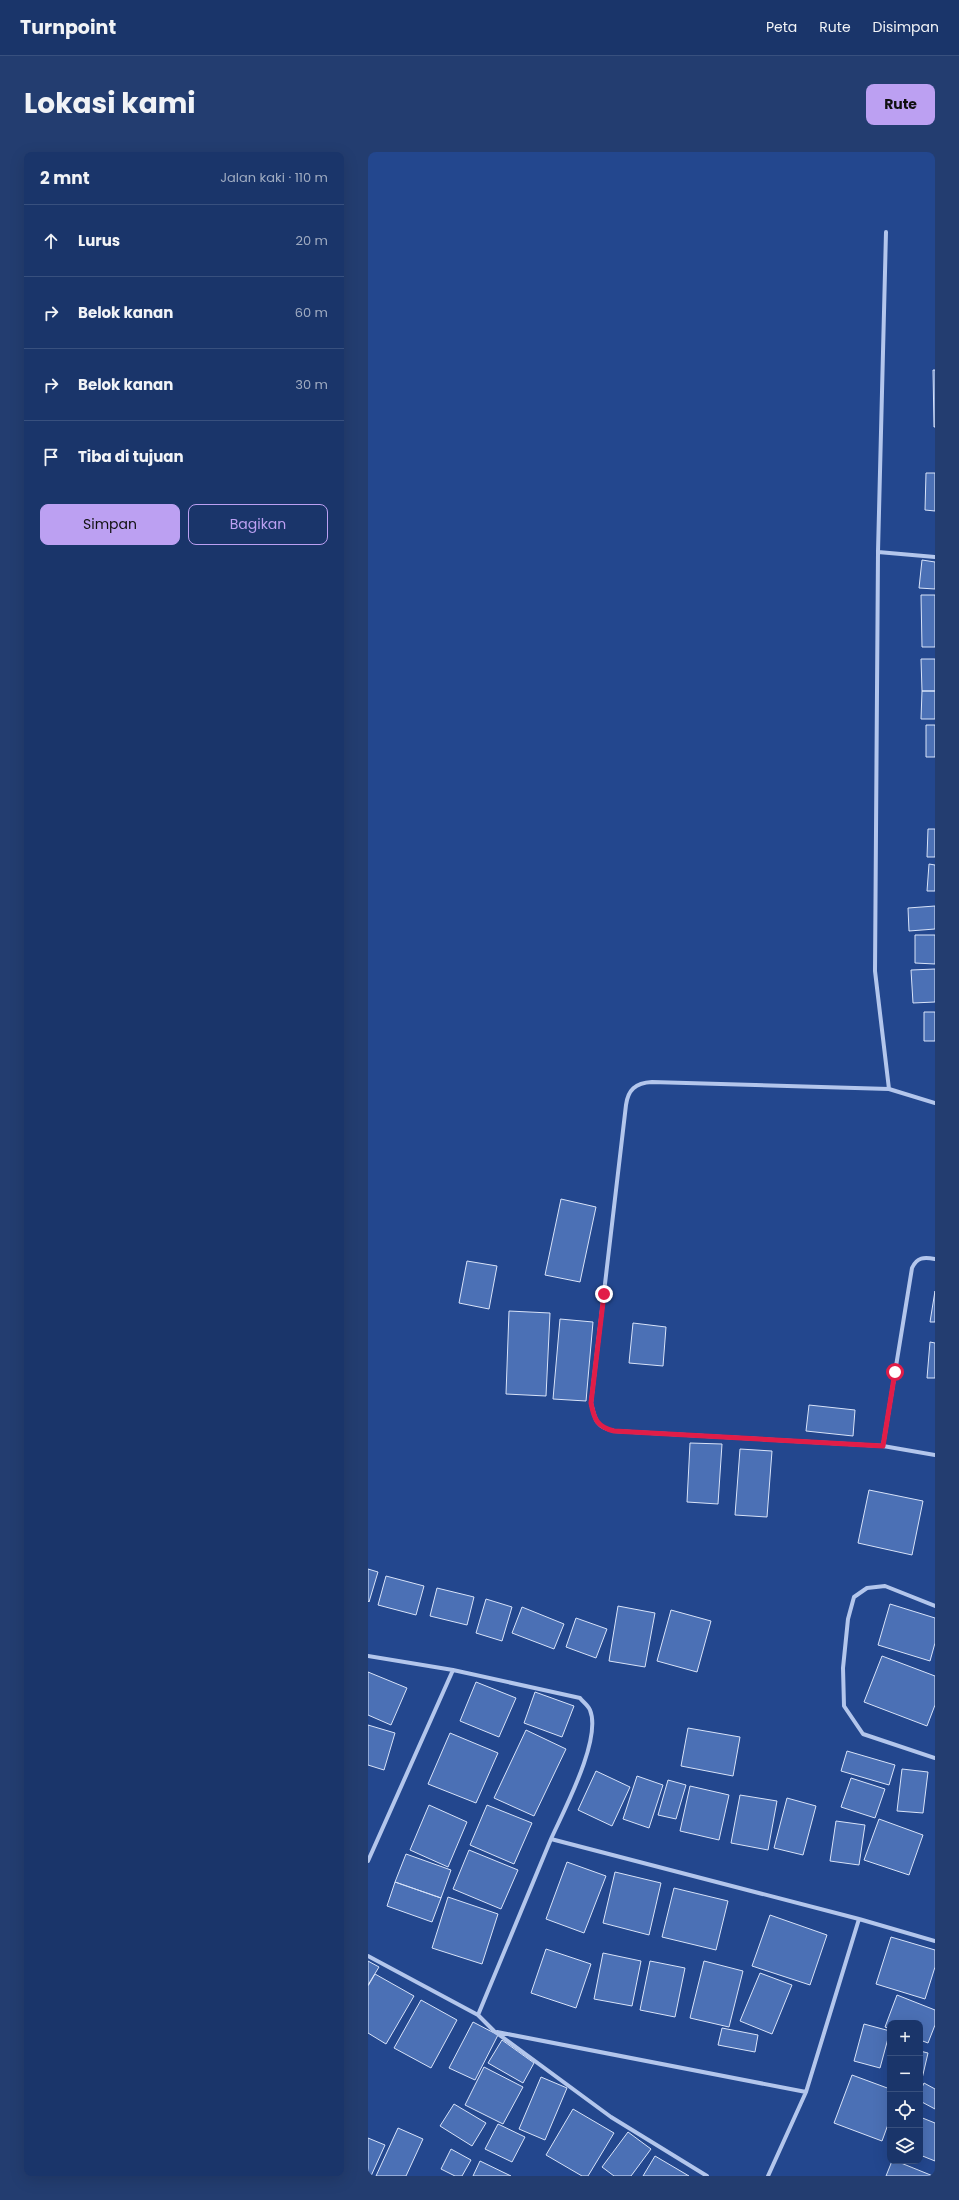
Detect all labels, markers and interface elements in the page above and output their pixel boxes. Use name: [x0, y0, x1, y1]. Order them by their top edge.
text: Turnpoint: [20, 14, 116, 41]
text: Peta: [766, 17, 797, 37]
text: Rute: [819, 17, 851, 37]
text: Disimpan: [873, 17, 939, 37]
text: Lokasi kami: [24, 84, 196, 123]
button: Rute: [866, 84, 935, 125]
text: 2 mnt: [40, 166, 90, 190]
text: Jalan kaki · 110 m: [220, 168, 328, 187]
icon: ahead: [40, 230, 62, 252]
text: Lurus: [78, 230, 120, 251]
text: 20 m: [295, 231, 328, 250]
icon: right: [40, 302, 62, 324]
text: Belok kanan: [78, 302, 173, 323]
text: 60 m: [295, 303, 328, 322]
icon: right: [40, 374, 62, 396]
text: Belok kanan: [78, 374, 173, 395]
text: 30 m: [295, 375, 328, 394]
icon: arrive: [40, 446, 62, 468]
text: Tiba di tujuan: [78, 446, 184, 467]
button: Simpan: [40, 504, 180, 545]
button: Bagikan: [188, 504, 328, 545]
route end: [595, 1285, 613, 1303]
route start: [886, 1363, 904, 1381]
map controls: [887, 2020, 923, 2164]
button: +: [887, 2020, 923, 2056]
button: −: [887, 2056, 923, 2092]
button: locate: [887, 2092, 923, 2128]
button: layers: [887, 2128, 923, 2164]

